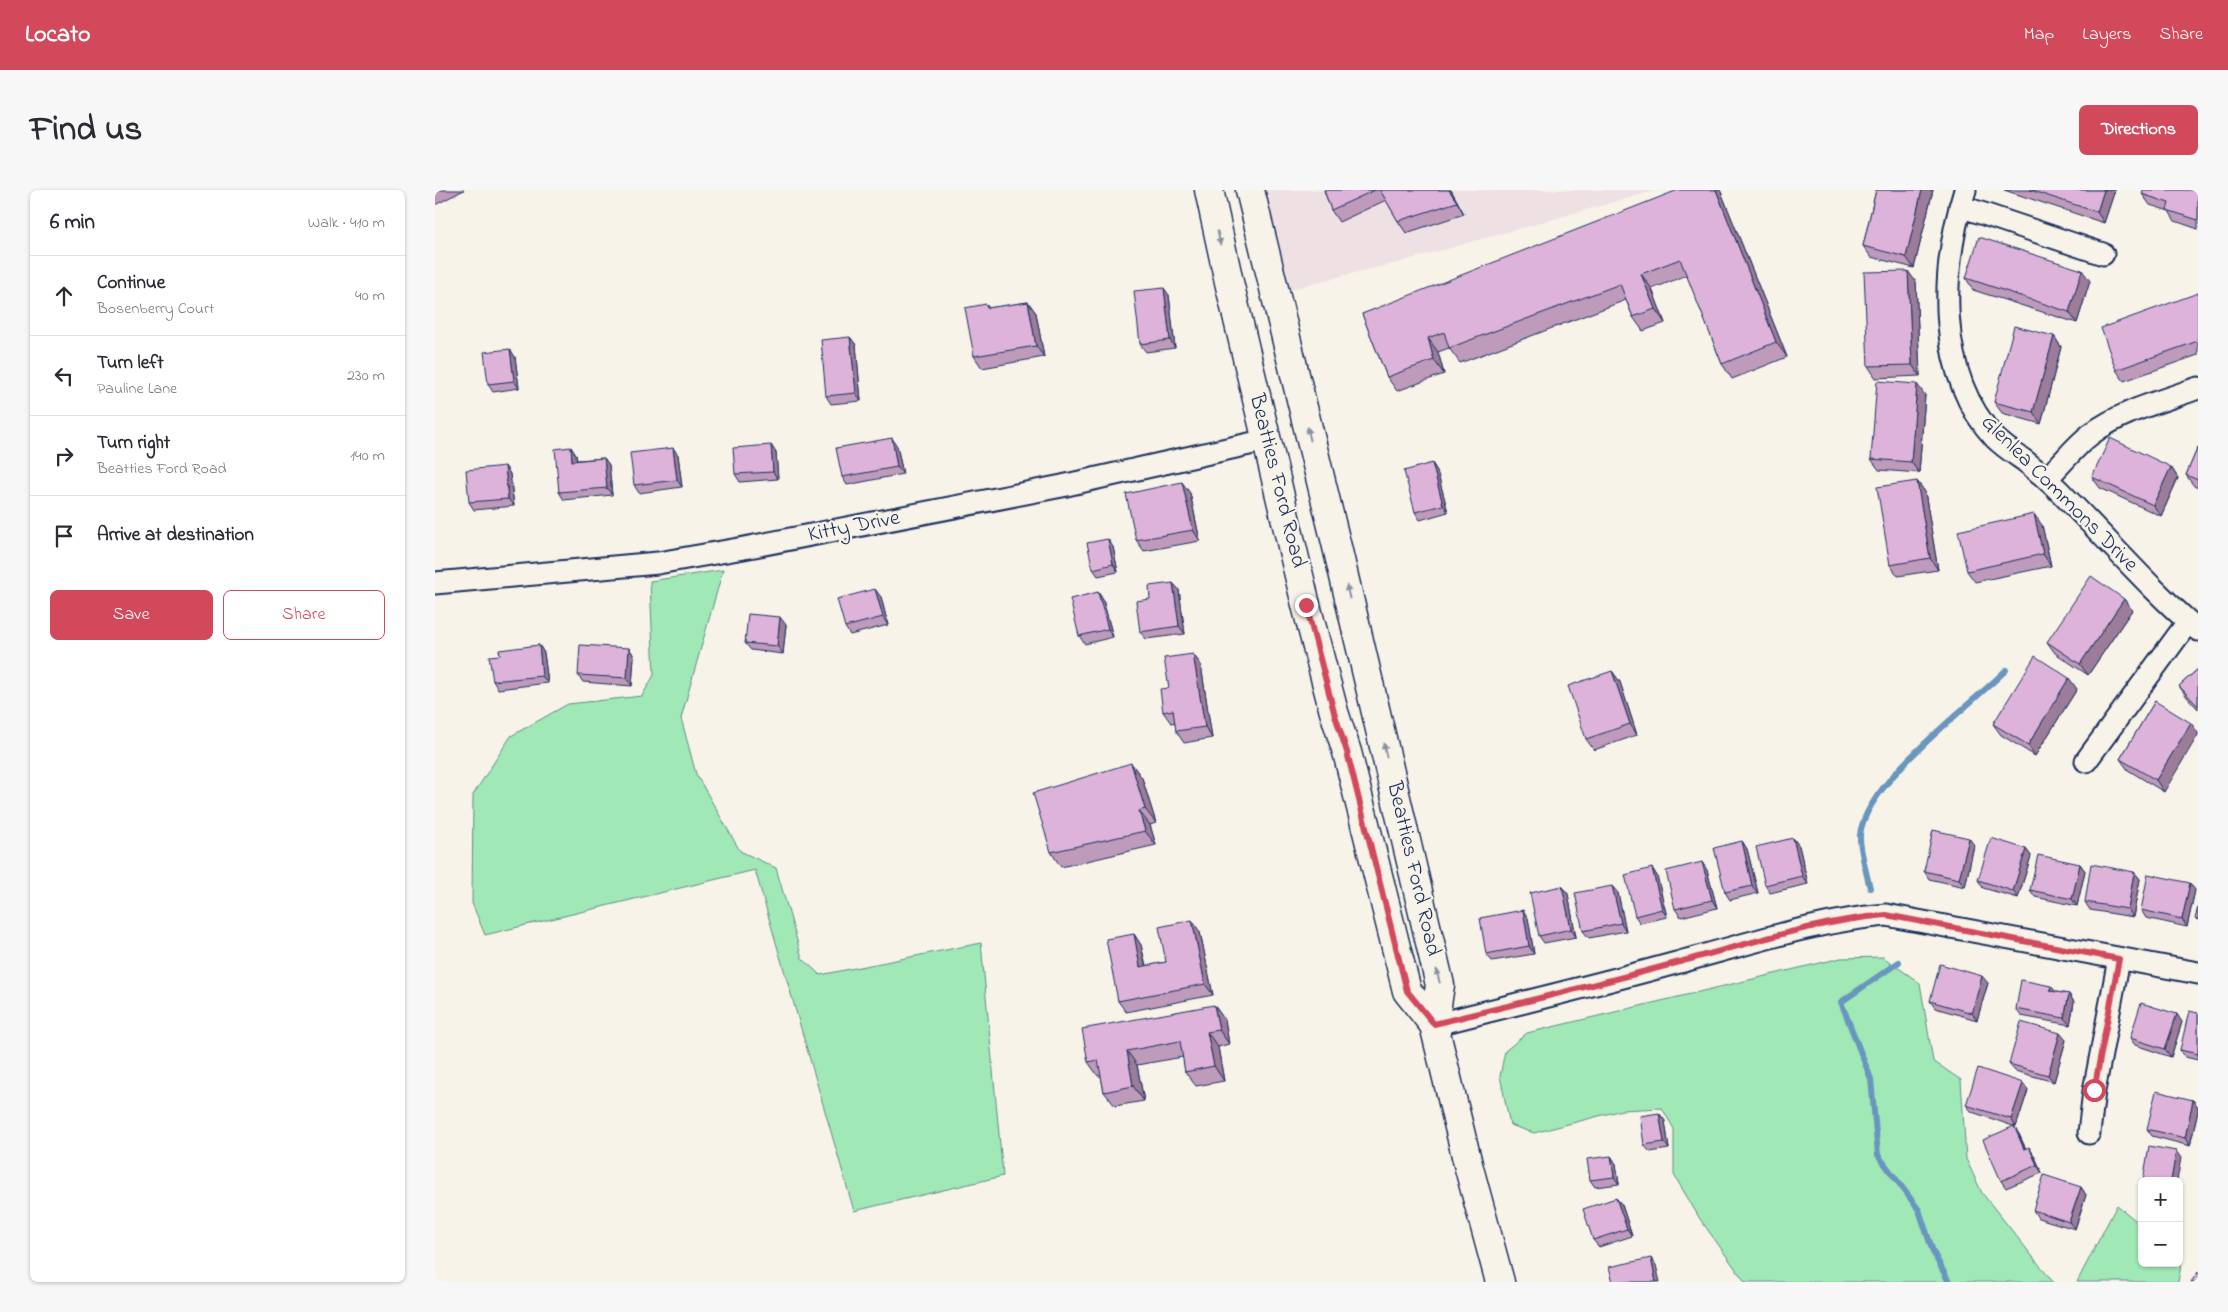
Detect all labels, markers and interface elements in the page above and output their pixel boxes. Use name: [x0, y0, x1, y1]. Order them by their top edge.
text: Locato: [25, 18, 91, 53]
text: Map: [2024, 22, 2054, 48]
text: Layers: [2082, 22, 2132, 48]
text: Share: [2160, 22, 2203, 48]
text: Find us: [30, 105, 142, 156]
button: Directions: [2079, 105, 2198, 155]
text: 6 min: [50, 208, 95, 238]
text: Walk · 410 m: [308, 211, 385, 235]
one-way arrow: [1216, 230, 1224, 246]
text: Continue: [97, 270, 165, 297]
icon: ahead: [50, 282, 78, 310]
text: 40 m: [355, 284, 385, 308]
text: Bosenberry Court: [97, 297, 214, 321]
text: Turn left: [97, 350, 164, 377]
icon: left: [50, 362, 78, 390]
text: 230 m: [347, 364, 385, 388]
text: Pauline Lane: [97, 377, 177, 401]
street label: Beatties Ford Road: [1240, 390, 1314, 571]
street label: Glenlea Commons Drive: [1973, 408, 2145, 580]
one-way arrow: [1305, 426, 1313, 441]
text: Turn right: [97, 430, 170, 457]
icon: right: [50, 442, 78, 470]
text: 140 m: [350, 444, 385, 468]
text: Beatties Ford Road: [97, 457, 227, 481]
street label: Kitty Drive: [805, 502, 903, 553]
icon: arrive: [50, 522, 78, 550]
text: Arrive at destination: [97, 522, 254, 549]
one-way arrow: [1344, 584, 1352, 599]
button: Save: [50, 590, 213, 640]
button: Share: [223, 590, 385, 640]
route end: [1295, 594, 1318, 617]
one-way arrow: [1381, 742, 1389, 757]
street label: Beatties Ford Road: [1377, 778, 1449, 959]
one-way arrow: [1433, 969, 1441, 984]
route start: [2083, 1079, 2106, 1102]
map controls: [2138, 1177, 2183, 1267]
button: +: [2138, 1177, 2183, 1222]
button: −: [2138, 1222, 2183, 1267]

